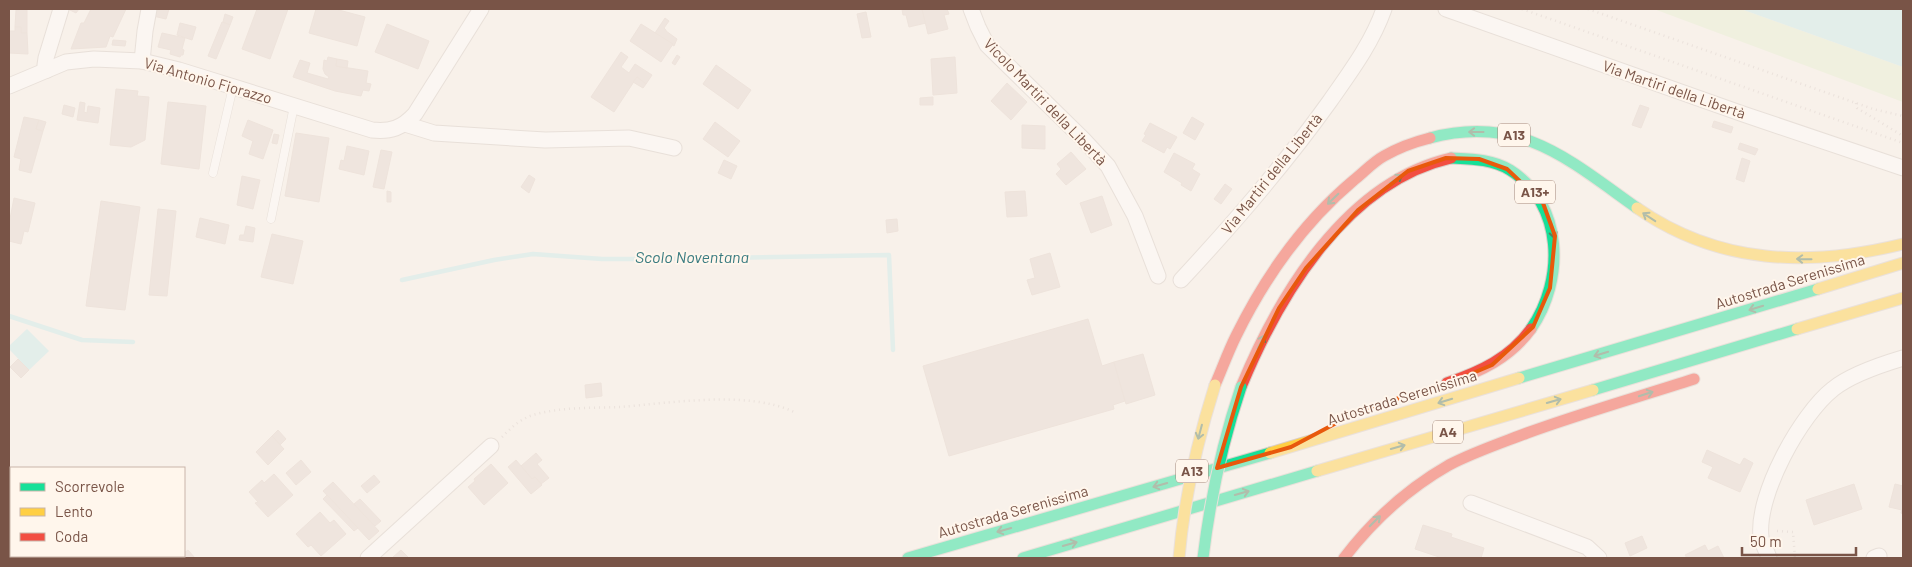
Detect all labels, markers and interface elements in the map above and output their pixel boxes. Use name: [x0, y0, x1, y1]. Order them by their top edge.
street label: Vicolo Martiri della Libertà: [980, 34, 1111, 169]
street label: Via Antonio Fiorazzo: [142, 53, 274, 107]
street label: Via Martiri della Libertà: [1601, 56, 1748, 122]
street label: Via Martiri della Libertà: [1217, 109, 1325, 237]
road number: A13: [1498, 124, 1530, 146]
one-way arrow: [1468, 127, 1484, 137]
one-way arrow: [1389, 174, 1403, 184]
road number: A13+: [1515, 180, 1555, 203]
one-way arrow: [1327, 193, 1339, 205]
one-way arrow: [1642, 212, 1656, 222]
one-way arrow: [1549, 223, 1559, 239]
water label: Scolo Noventana: [635, 247, 749, 266]
street label: Autostrada Serenissima: [1713, 250, 1867, 312]
one-way arrow: [1796, 254, 1812, 264]
one-way arrow: [1749, 303, 1765, 313]
one-way arrow: [1256, 335, 1266, 350]
one-way arrow: [1593, 350, 1609, 360]
street label: Autostrada Serenissima: [1325, 366, 1479, 428]
one-way arrow: [1637, 389, 1653, 399]
one-way arrow: [1546, 395, 1562, 405]
one-way arrow: [1437, 396, 1453, 406]
road number: A4: [1433, 421, 1463, 444]
one-way arrow: [1195, 423, 1204, 439]
one-way arrow: [1390, 442, 1406, 452]
road number: A13: [1176, 460, 1208, 482]
legend: [10, 467, 185, 557]
text: Scorrevole: [55, 477, 125, 495]
one-way arrow: [1153, 480, 1169, 490]
street label: Autostrada Serenissima: [936, 481, 1090, 541]
one-way arrow: [1234, 488, 1250, 498]
text: Lento: [55, 502, 93, 520]
one-way arrow: [1369, 515, 1381, 528]
scale bar: [1742, 524, 1856, 556]
one-way arrow: [997, 526, 1013, 536]
text: Coda: [55, 527, 88, 545]
text: 50 m: [1750, 532, 1782, 550]
one-way arrow: [1061, 539, 1077, 549]

